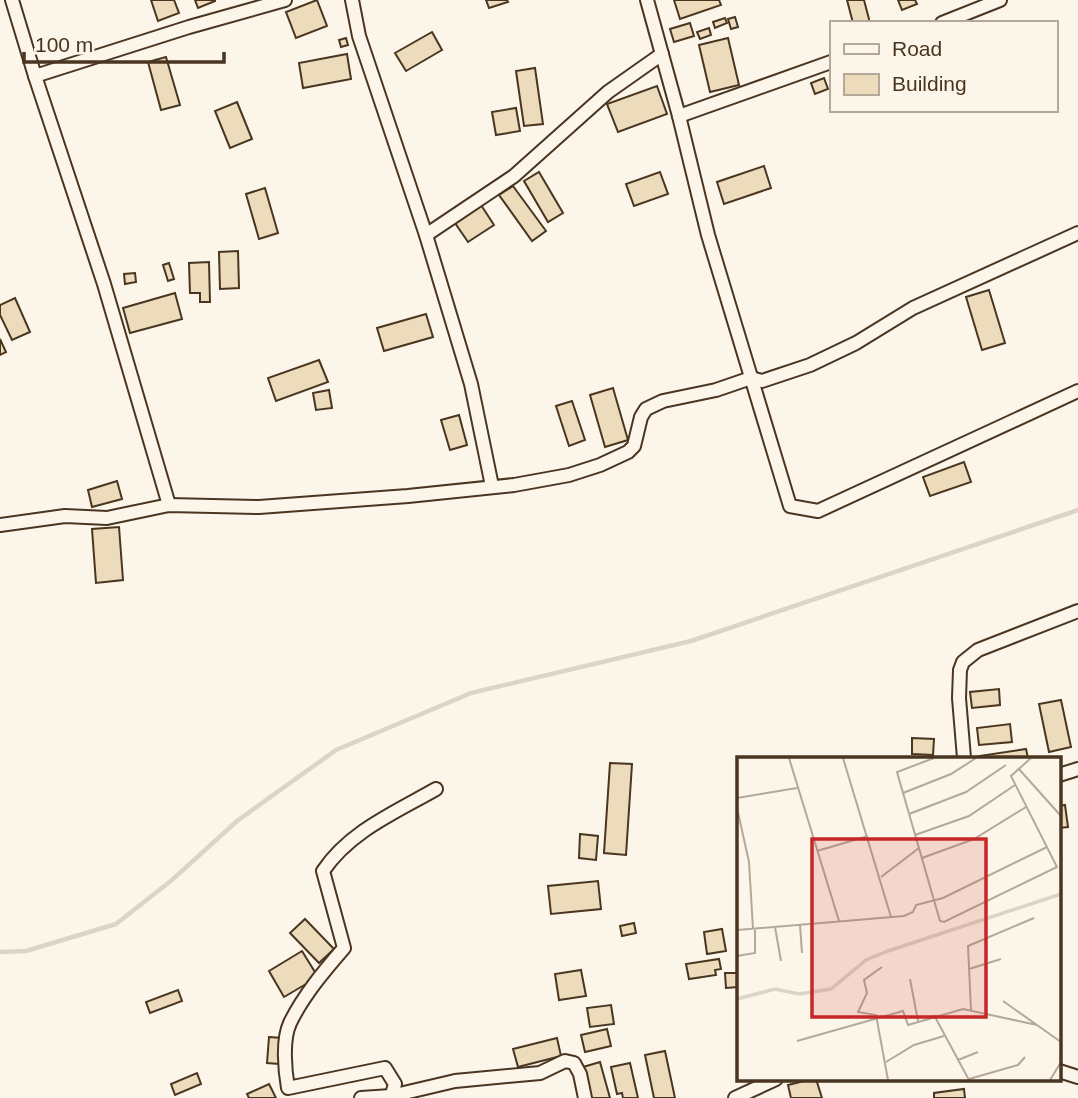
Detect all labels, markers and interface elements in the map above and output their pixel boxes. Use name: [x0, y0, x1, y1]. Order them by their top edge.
scale bar: [24, 21, 224, 65]
legend: [830, 21, 1057, 112]
text: 100 m: [35, 33, 93, 56]
text: Road: [892, 37, 942, 60]
text: Building: [892, 72, 967, 95]
inset map: [737, 757, 1060, 1080]

